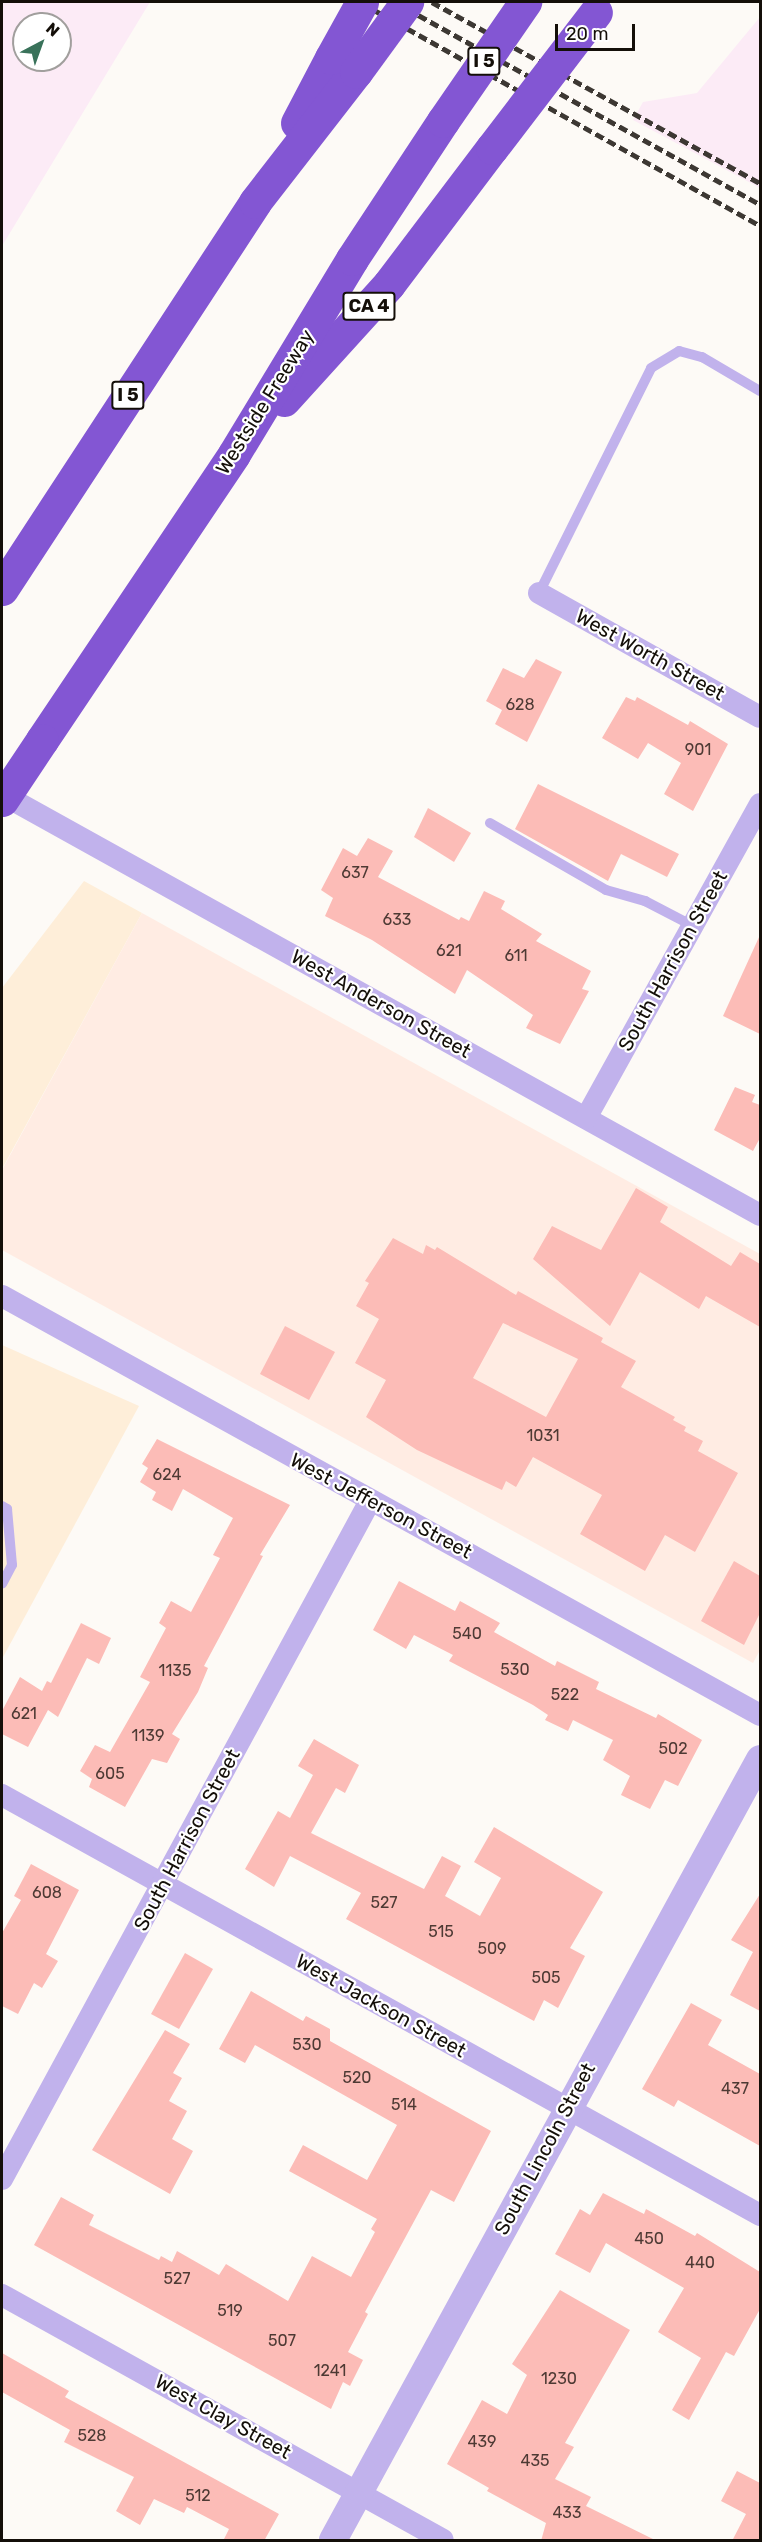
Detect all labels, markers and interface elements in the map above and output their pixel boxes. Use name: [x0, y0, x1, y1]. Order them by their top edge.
north arrow: [12, 12, 72, 72]
scale bar: [558, 12, 638, 50]
text: N: [42, 19, 63, 40]
text: 20 m: [566, 23, 608, 45]
road number: I 5: [466, 46, 502, 76]
road number: CA 4: [342, 291, 396, 321]
street label: Westside Freeway: [211, 325, 319, 479]
road number: I 5: [110, 380, 146, 410]
street label: West Worth Street: [571, 604, 729, 706]
house number: 628: [505, 695, 535, 715]
house number: 901: [685, 740, 711, 760]
house number: 637: [341, 863, 369, 883]
street label: South Harrison Street: [613, 867, 733, 1055]
house number: 633: [383, 910, 411, 930]
house number: 621: [436, 941, 462, 961]
street label: West Anderson Street: [287, 944, 475, 1064]
house number: 611: [505, 946, 527, 966]
house number: 1031: [526, 1426, 560, 1446]
street label: West Jefferson Street: [286, 1448, 476, 1564]
house number: 624: [153, 1465, 181, 1485]
house number: 540: [452, 1624, 482, 1644]
house number: 530: [500, 1660, 530, 1680]
house number: 1135: [159, 1661, 191, 1681]
house number: 522: [551, 1685, 579, 1705]
house number: 621: [11, 1704, 37, 1724]
house number: 1139: [132, 1726, 164, 1746]
house number: 502: [658, 1739, 688, 1759]
street label: South Harrison Street: [129, 1745, 245, 1935]
house number: 605: [95, 1764, 125, 1784]
house number: 608: [32, 1883, 62, 1903]
house number: 527: [370, 1893, 398, 1913]
house number: 515: [428, 1922, 454, 1942]
house number: 509: [477, 1939, 507, 1959]
street label: West Jackson Street: [292, 1949, 470, 2063]
house number: 505: [531, 1968, 561, 1988]
house number: 530: [292, 2035, 322, 2055]
street label: South Lincoln Street: [489, 2059, 601, 2239]
house number: 520: [342, 2068, 372, 2088]
house number: 437: [721, 2079, 749, 2099]
house number: 514: [391, 2095, 417, 2115]
house number: 450: [634, 2229, 664, 2249]
house number: 440: [685, 2253, 715, 2273]
house number: 527: [163, 2269, 191, 2289]
house number: 519: [217, 2301, 243, 2321]
house number: 507: [268, 2331, 296, 2351]
house number: 1241: [314, 2361, 346, 2381]
house number: 1230: [541, 2369, 577, 2389]
street label: West Clay Street: [151, 2370, 295, 2464]
house number: 528: [77, 2426, 107, 2446]
house number: 439: [467, 2432, 497, 2452]
house number: 435: [520, 2451, 550, 2471]
house number: 512: [185, 2486, 211, 2506]
house number: 433: [552, 2503, 582, 2523]

